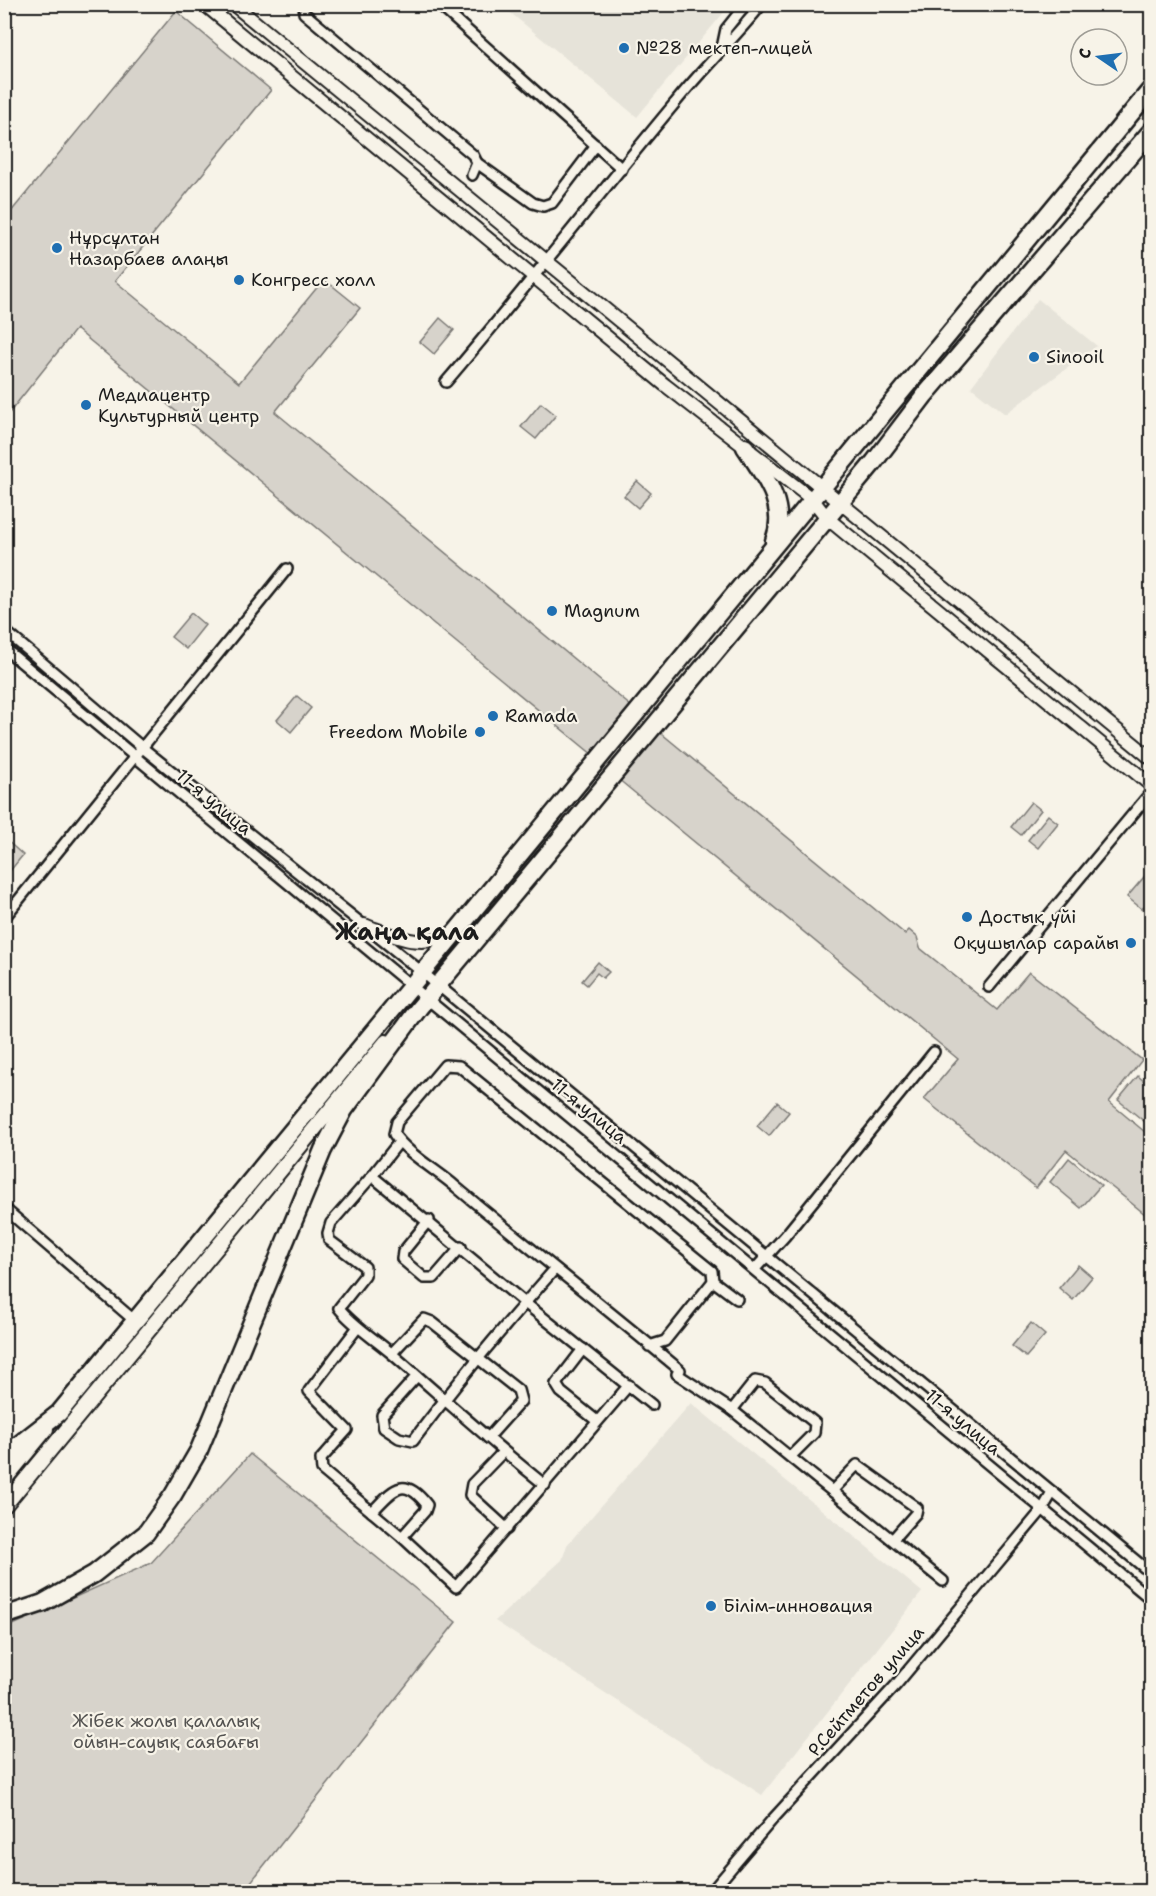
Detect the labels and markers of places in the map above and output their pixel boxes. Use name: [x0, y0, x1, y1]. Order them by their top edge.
place label: №28 мектеп-лицей: [636, 36, 813, 60]
marker: №28 мектеп-лицей: [617, 41, 631, 55]
place label: Нұрсұлтан Назарбаев алаңы: [69, 226, 229, 271]
marker: Нұрсұлтан Назарбаев алаңы: [50, 241, 64, 255]
place label: Конгресс холл: [251, 268, 375, 292]
marker: Конгресс холл: [232, 273, 246, 287]
place label: Sinooil: [1046, 345, 1104, 369]
marker: Sinooil: [1027, 350, 1041, 364]
place label: Медиацентр Культурный центр: [98, 383, 259, 428]
marker: Медиацентр Культурный центр: [79, 398, 93, 412]
place label: Magnum: [564, 599, 640, 623]
marker: Magnum: [545, 604, 559, 618]
place label: Ramada: [505, 704, 577, 728]
marker: Ramada: [486, 709, 500, 723]
place label: Freedom Mobile: [329, 720, 468, 744]
marker: Freedom Mobile: [473, 725, 487, 739]
place label: Достық үйі: [979, 905, 1076, 929]
marker: Достық үйі: [960, 910, 974, 924]
place label: Оқушылар сарайы: [953, 931, 1119, 955]
marker: Оқушылар сарайы: [1124, 936, 1138, 950]
place label: Білім-инновация: [723, 1594, 873, 1618]
marker: Білім-инновация: [704, 1599, 718, 1613]

